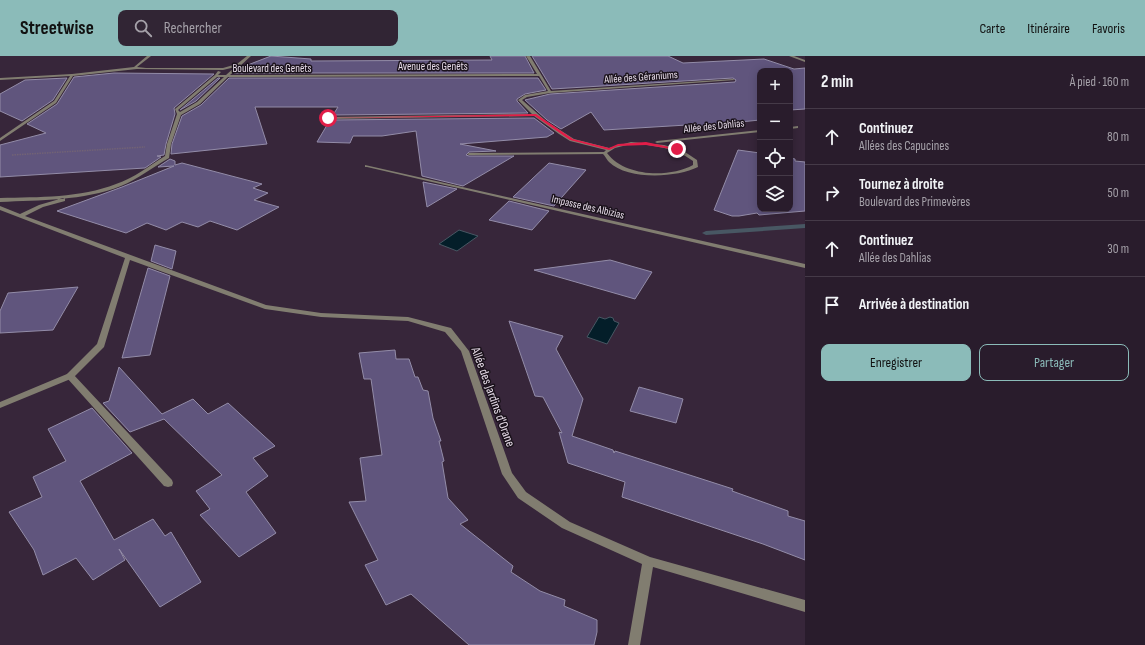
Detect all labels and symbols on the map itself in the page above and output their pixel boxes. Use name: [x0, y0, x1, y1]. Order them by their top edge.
street label: Avenue des Genêts: [397, 60, 468, 73]
street label: Boulevard des Genêts: [232, 62, 312, 75]
street label: Allée des Géraniums: [603, 68, 678, 86]
route start: [319, 109, 337, 127]
street label: Allée des Dahlias: [682, 116, 745, 136]
route end: [668, 140, 686, 158]
street label: Impasse des Albizias: [550, 192, 626, 222]
street label: Allée des Jardins d'Orane: [467, 344, 518, 449]

